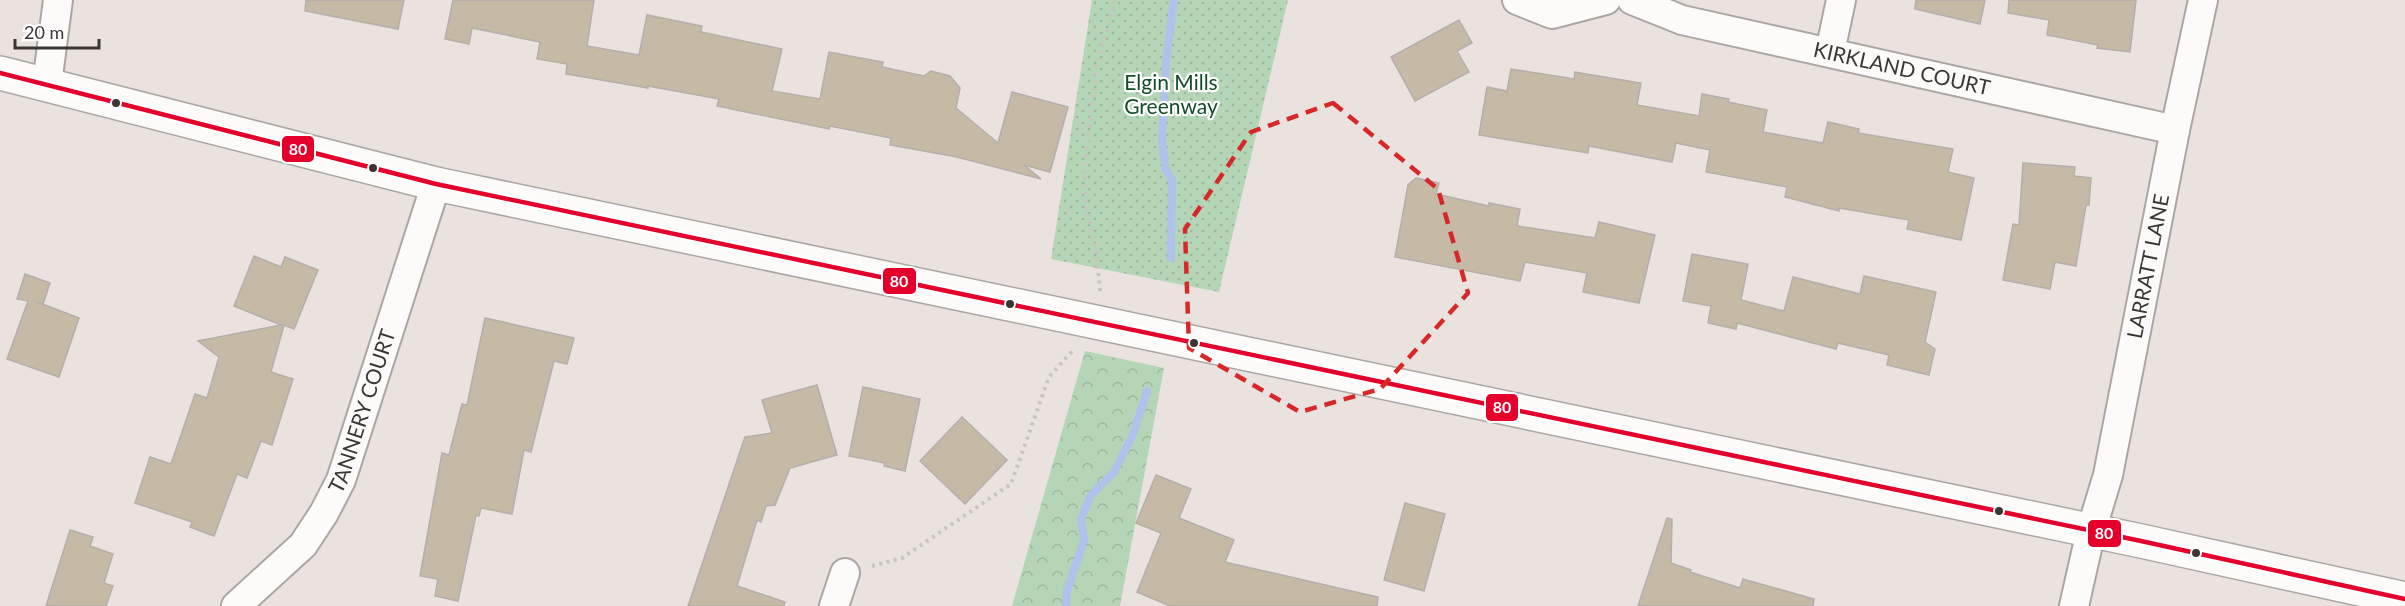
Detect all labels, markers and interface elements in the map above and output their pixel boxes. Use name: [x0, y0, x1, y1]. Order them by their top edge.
scale bar: [15, 12, 99, 50]
text: 20 m: [24, 21, 64, 43]
street label: KIRKLAND COURT: [1811, 36, 1993, 100]
park label: Elgin Mills Greenway: [1124, 69, 1218, 118]
unlabelled marker: [110, 97, 122, 109]
line badge: 80: [281, 135, 315, 163]
text: 80: [289, 139, 307, 158]
unlabelled marker: [367, 162, 379, 174]
street label: LARRATT LANE: [2121, 192, 2173, 341]
line badge: 80: [882, 267, 917, 295]
text: 80: [890, 271, 908, 290]
unlabelled marker: [1004, 298, 1016, 310]
street label: TANNERY COURT: [322, 325, 400, 497]
unlabelled marker: [1188, 337, 1200, 349]
line badge: 80: [1485, 393, 1519, 422]
text: 80: [1493, 397, 1511, 416]
unlabelled marker: [1993, 505, 2005, 517]
line badge: 80: [2087, 519, 2122, 548]
text: 80: [2095, 523, 2113, 542]
unlabelled marker: [2190, 547, 2202, 559]

